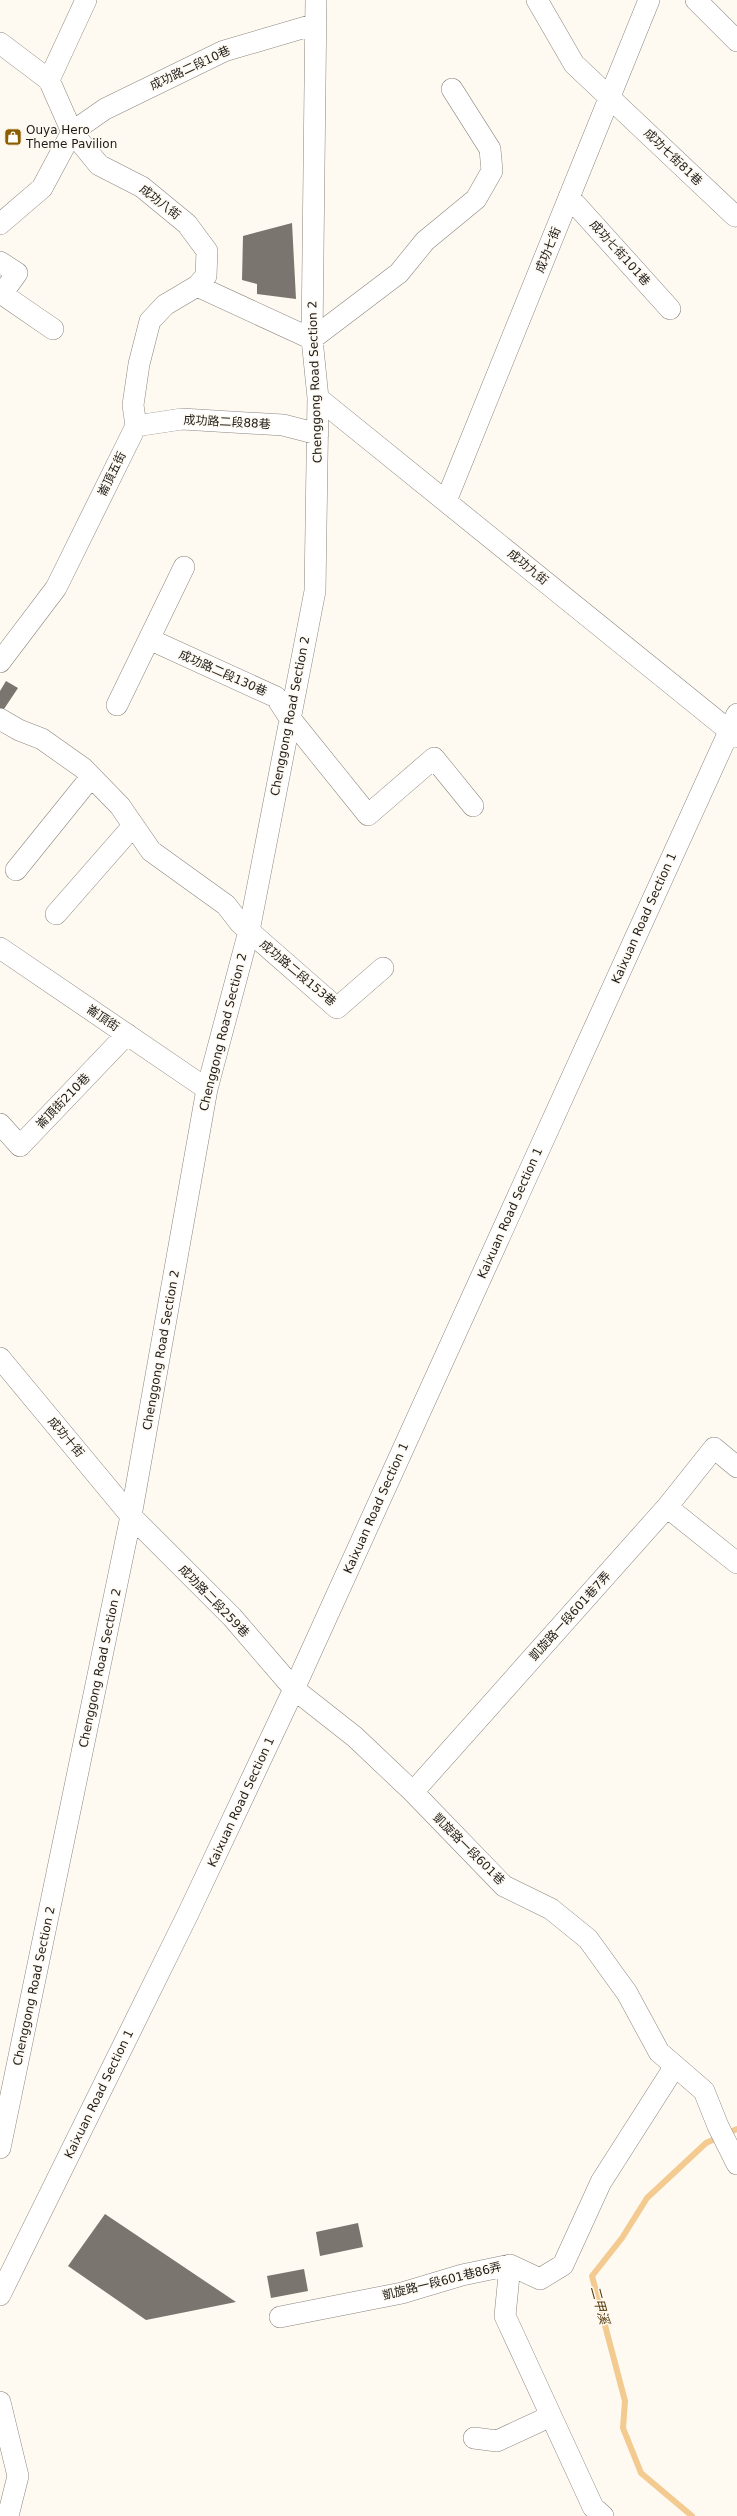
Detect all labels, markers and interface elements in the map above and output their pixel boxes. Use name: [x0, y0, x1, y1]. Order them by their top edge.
street label: 成功路二段10巷: [147, 43, 233, 93]
place label: Ouya Hero Theme Pavilion: [25, 123, 117, 151]
street label: 成功七街81巷: [641, 126, 705, 188]
shop icon: Ouya Hero Theme Pavilion: [3, 127, 23, 147]
street label: 成功八街: [137, 182, 183, 222]
street label: 成功七街101巷: [587, 218, 653, 288]
street label: 成功七街: [533, 225, 563, 275]
street label: Chenggong Road Section 2: [305, 301, 325, 463]
street label: 成功路二段88巷: [183, 413, 271, 431]
street label: 崙頂五街: [95, 449, 129, 499]
street label: 成功九街: [505, 546, 551, 588]
street label: Chenggong Road Section 2: [268, 635, 312, 797]
street label: 成功路二段130巷: [177, 647, 269, 699]
street label: Kaixuan Road Section 1: [609, 850, 679, 986]
street label: 成功路二段153巷: [257, 937, 339, 1009]
street label: Chenggong Road Section 2: [197, 951, 249, 1113]
street label: 崙頂街: [84, 1002, 122, 1034]
street label: 崙頂街210巷: [33, 1071, 93, 1131]
street label: Kaixuan Road Section 1: [475, 1145, 545, 1281]
street label: Chenggong Road Section 2: [140, 1269, 182, 1431]
street label: 成功十街: [45, 1414, 87, 1460]
street label: Kaixuan Road Section 1: [341, 1440, 411, 1576]
street label: 成功路二段259巷: [176, 1562, 252, 1640]
street label: 凱旋路一段601巷7弄: [526, 1569, 614, 1663]
street label: Chenggong Road Section 2: [76, 1587, 124, 1749]
street label: Kaixuan Road Section 1: [205, 1735, 277, 1869]
street label: 凱旋路一段601巷: [430, 1810, 508, 1888]
street label: Chenggong Road Section 2: [10, 1905, 58, 2067]
street label: Kaixuan Road Section 1: [62, 2027, 136, 2161]
street label: 凱旋路一段601巷86弄: [381, 2259, 503, 2303]
water label: 二甲溪: [588, 2284, 613, 2328]

